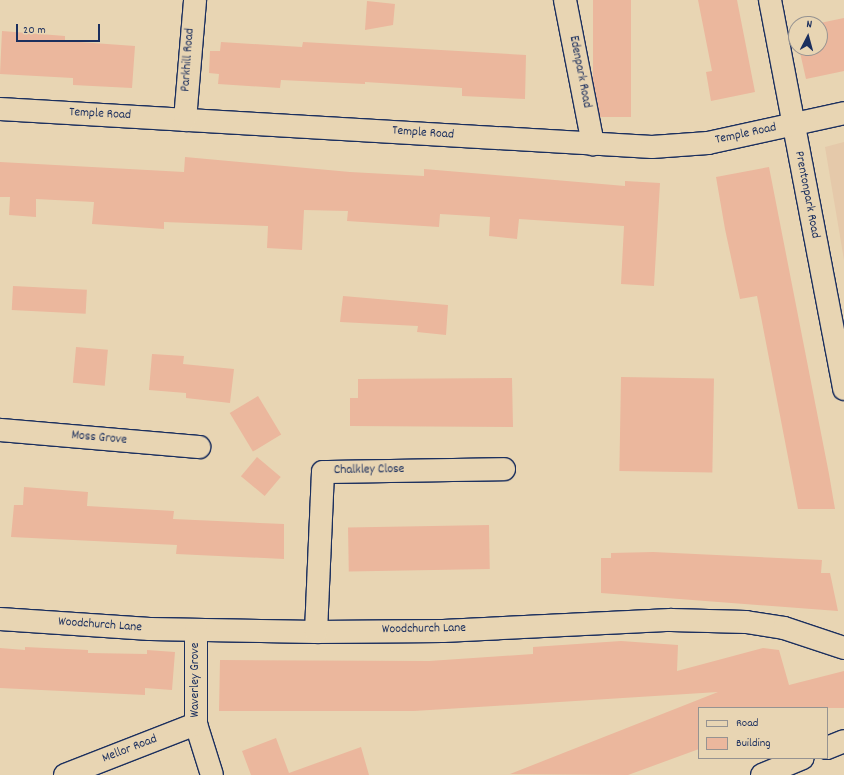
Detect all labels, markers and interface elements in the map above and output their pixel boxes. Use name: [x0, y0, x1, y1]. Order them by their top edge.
scale bar: [18, 16, 102, 42]
north arrow: [788, 16, 828, 56]
text: N: [806, 17, 813, 33]
text: 20 m: [23, 22, 46, 39]
street label: Parkhill Road: [179, 28, 199, 92]
street label: Edenpark Road: [564, 35, 594, 109]
street label: Temple Road: [69, 106, 131, 124]
street label: Temple Road: [714, 121, 778, 149]
street label: Temple Road: [392, 124, 454, 144]
street label: Prentonpark Road: [790, 150, 822, 240]
street label: Moss Grove: [71, 429, 127, 449]
street label: Chalkley Close: [334, 463, 404, 479]
street label: Woodchurch Lane: [58, 615, 142, 637]
street label: Woodchurch Lane: [382, 621, 466, 639]
street label: Waverley Grove: [188, 643, 204, 717]
legend: [698, 707, 828, 759]
text: Road: [736, 715, 758, 732]
street label: Mellor Road: [100, 732, 160, 768]
text: Building: [736, 735, 771, 752]

